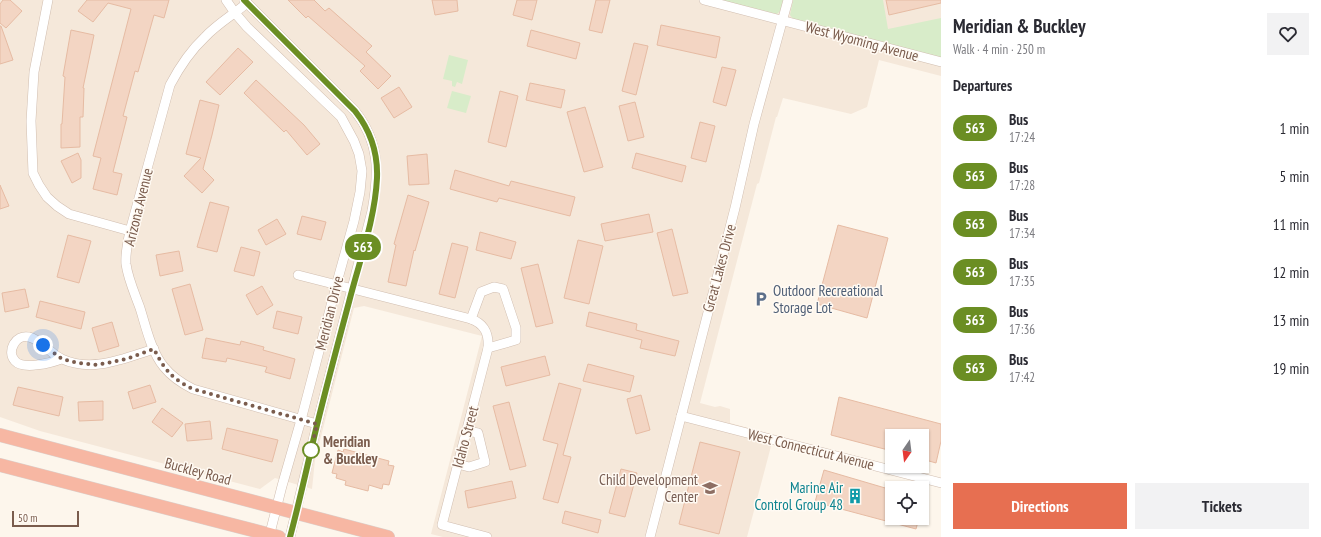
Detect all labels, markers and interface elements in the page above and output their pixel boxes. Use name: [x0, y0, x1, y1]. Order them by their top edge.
button: heart: [1267, 13, 1309, 55]
text: Meridian & Buckley: [953, 14, 1086, 38]
street label: West Wyoming Avenue: [803, 17, 921, 65]
text: Walk · 4 min · 250 m: [953, 41, 1045, 58]
text: Departures: [953, 76, 1012, 95]
text: Bus: [1009, 110, 1028, 129]
text: 563: [965, 119, 985, 137]
text: 1 min: [1279, 119, 1309, 138]
text: 17:24: [1009, 129, 1035, 146]
text: Bus: [1009, 158, 1028, 177]
street label: Arizona Avenue: [119, 166, 157, 248]
text: 563: [965, 167, 985, 185]
text: 5 min: [1279, 167, 1309, 186]
text: 17:28: [1009, 177, 1035, 194]
text: Bus: [1009, 206, 1028, 225]
text: 563: [965, 215, 985, 233]
text: 11 min: [1273, 215, 1309, 234]
street label: Great Lakes Drive: [698, 222, 740, 314]
text: 17:34: [1009, 225, 1035, 242]
line badge: 563: [340, 234, 386, 260]
text: 563: [353, 238, 373, 256]
text: Bus: [1009, 254, 1028, 273]
text: 563: [965, 263, 985, 281]
text: 12 min: [1273, 263, 1309, 282]
text: 17:35: [1009, 273, 1035, 290]
street label: Meridian Drive: [311, 274, 347, 352]
place label: Outdoor Recreational Storage Lot: [773, 281, 883, 317]
parking icon: Outdoor Recreational Storage Lot: [752, 290, 770, 308]
text: Bus: [1009, 302, 1028, 321]
text: 563: [965, 311, 985, 329]
text: 13 min: [1273, 311, 1309, 330]
text: 17:36: [1009, 321, 1035, 338]
your location: [33, 335, 53, 355]
text: Bus: [1009, 350, 1028, 369]
text: 563: [965, 359, 985, 377]
text: 19 min: [1273, 359, 1309, 378]
text: 17:42: [1009, 369, 1035, 386]
street label: Idaho Street: [448, 404, 482, 470]
street label: West Connecticut Avenue: [746, 424, 876, 474]
north arrow: [885, 429, 929, 473]
map controls: [885, 429, 929, 525]
place label: Meridian & Buckley: [323, 432, 379, 468]
marker: Meridian & Buckley: [302, 441, 320, 459]
street label: Buckley Road: [163, 453, 233, 489]
place label: Child Development Center: [599, 470, 699, 506]
place label: Marine Air Control Group 48: [754, 478, 844, 514]
school or university icon: Child Development Center: [701, 479, 719, 497]
button: locate: [885, 481, 929, 525]
button: Directions: [953, 483, 1127, 529]
button: Tickets: [1135, 483, 1309, 529]
building icon: Marine Air Control Group 48: [846, 487, 864, 505]
scale bar: [12, 509, 79, 528]
text: 50 m: [18, 511, 37, 525]

